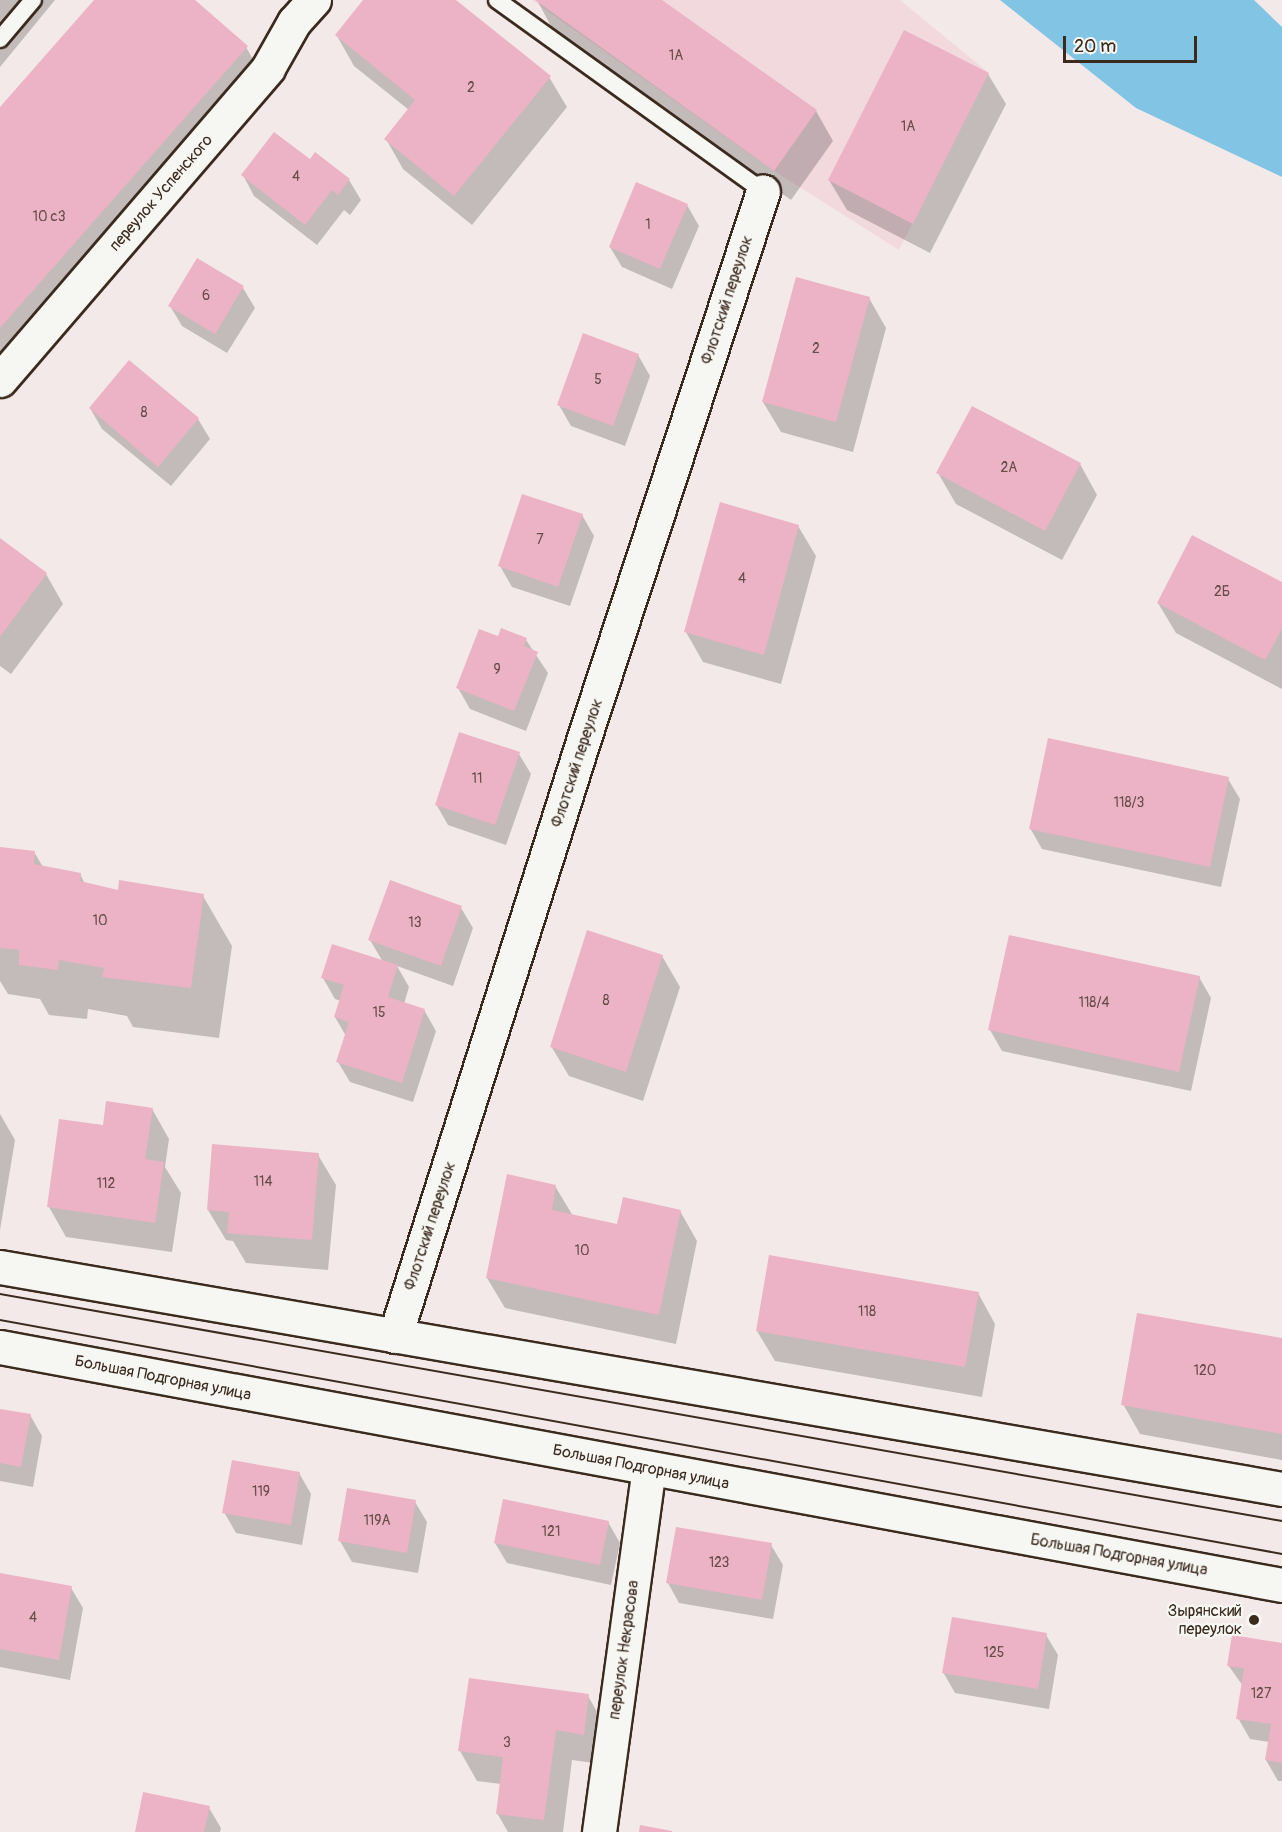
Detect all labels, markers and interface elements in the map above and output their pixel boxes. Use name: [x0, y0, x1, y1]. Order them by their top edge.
scale bar: [1066, 24, 1200, 62]
text: 20 m: [1074, 35, 1116, 58]
house number: 1А: [669, 48, 683, 64]
house number: 2: [467, 80, 475, 96]
house number: 1А: [901, 119, 915, 135]
street label: переулок Успенского: [105, 131, 217, 255]
house number: 4: [292, 169, 300, 185]
house number: 10 с3: [33, 209, 65, 225]
house number: 1: [645, 217, 651, 233]
street label: Флотский переулок: [697, 233, 757, 367]
house number: 6: [202, 288, 210, 304]
house number: 2: [812, 341, 820, 357]
house number: 5: [594, 372, 602, 388]
house number: 8: [140, 405, 148, 421]
house number: 2А: [1001, 460, 1017, 476]
house number: 7: [536, 532, 544, 548]
house number: 4: [738, 571, 746, 587]
house number: 2Б: [1214, 584, 1230, 600]
house number: 9: [493, 662, 501, 678]
street label: Флотский переулок: [547, 696, 607, 830]
house number: 11: [472, 771, 482, 787]
house number: 118/3: [1114, 795, 1144, 811]
house number: 10: [92, 913, 108, 929]
house number: 13: [408, 915, 422, 931]
house number: 8: [602, 993, 610, 1009]
house number: 118/4: [1078, 995, 1110, 1011]
house number: 15: [372, 1005, 386, 1021]
street label: Флотский переулок: [400, 1159, 460, 1293]
house number: 114: [253, 1174, 273, 1190]
house number: 112: [97, 1176, 115, 1192]
house number: 10: [574, 1243, 590, 1259]
house number: 118: [858, 1304, 876, 1320]
street label: Большая Подгорная улица: [73, 1351, 253, 1405]
house number: 120: [1194, 1363, 1216, 1379]
street label: Большая Подгорная улица: [551, 1440, 731, 1494]
house number: 119: [252, 1484, 270, 1500]
house number: 119А: [363, 1513, 391, 1529]
house number: 121: [542, 1524, 560, 1540]
street label: Большая Подгорная улица: [1029, 1530, 1209, 1580]
house number: 123: [709, 1555, 729, 1571]
street label: переулок Некрасова: [605, 1579, 643, 1721]
place label: Зырянский переулок: [1168, 1601, 1242, 1639]
house number: 4: [29, 1610, 37, 1626]
marker: Зырянский переулок: [1247, 1613, 1261, 1627]
house number: 125: [984, 1645, 1004, 1661]
house number: 127: [1251, 1686, 1271, 1702]
house number: 3: [503, 1735, 511, 1751]

